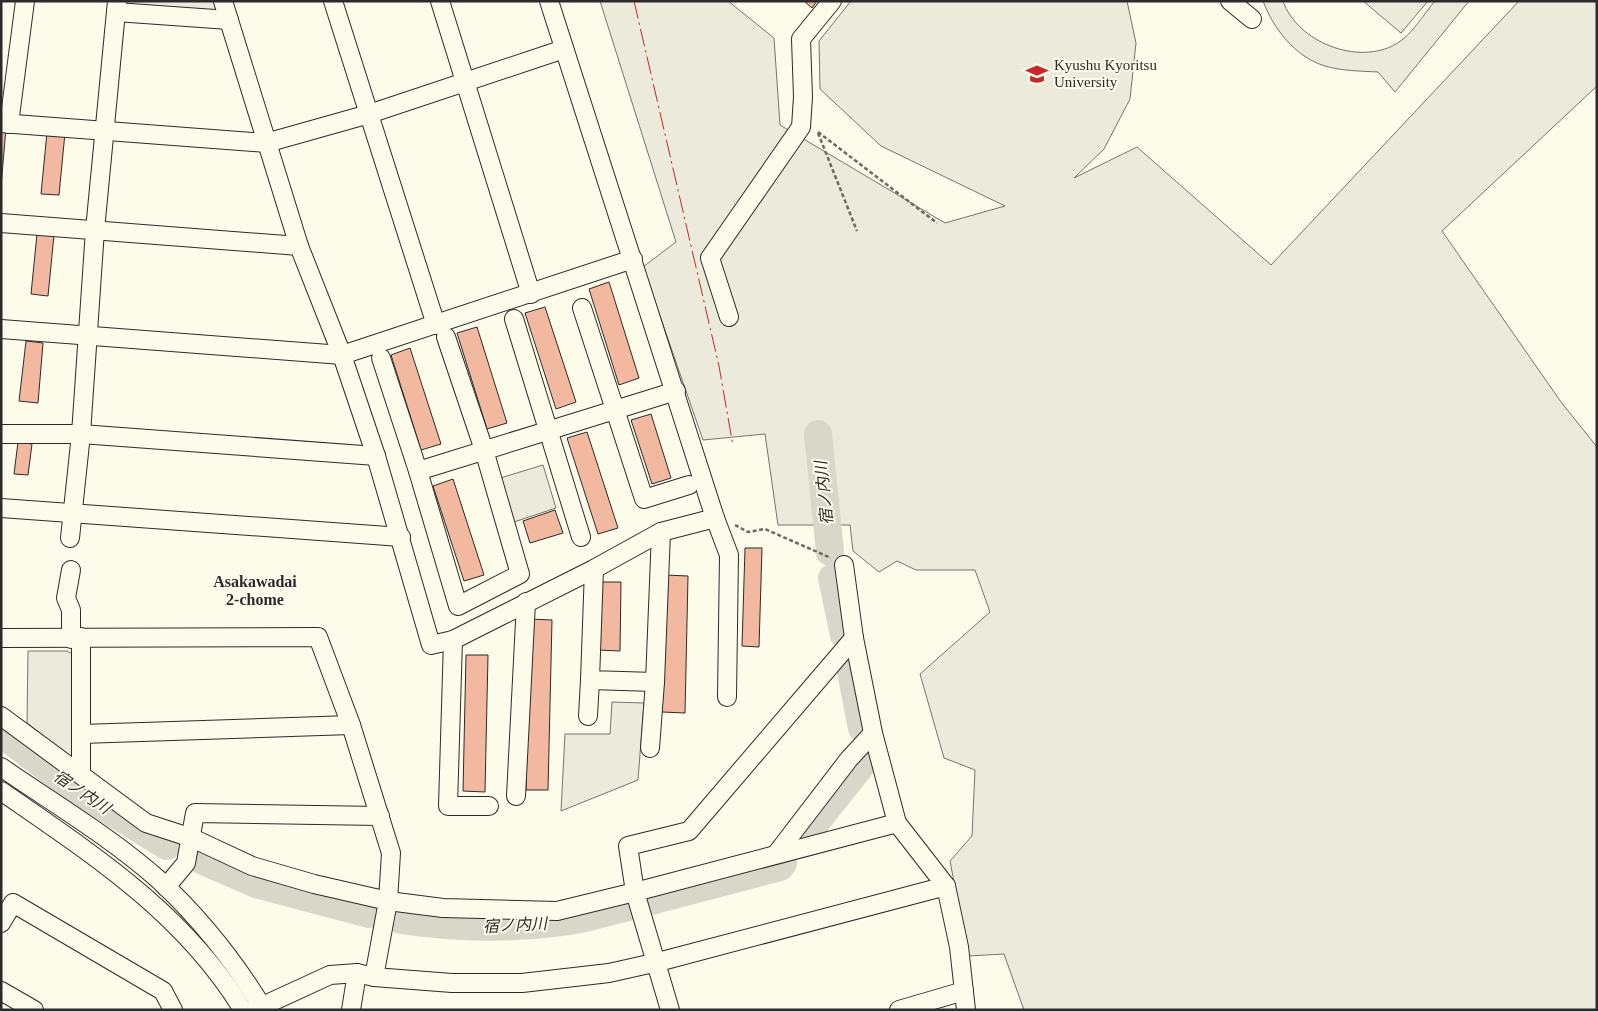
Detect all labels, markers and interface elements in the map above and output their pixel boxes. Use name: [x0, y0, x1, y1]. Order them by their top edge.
place label: Kyushu Kyoritsu University: [1054, 57, 1157, 90]
school or university icon: Kyushu Kyoritsu University: [1024, 61, 1050, 87]
water label: 宿ノ内川: [812, 458, 836, 526]
district label: Asakawadai 2-chome: [213, 573, 297, 608]
water label: 宿ノ内川: [51, 767, 115, 818]
water label: 宿ノ内川: [483, 915, 549, 935]

